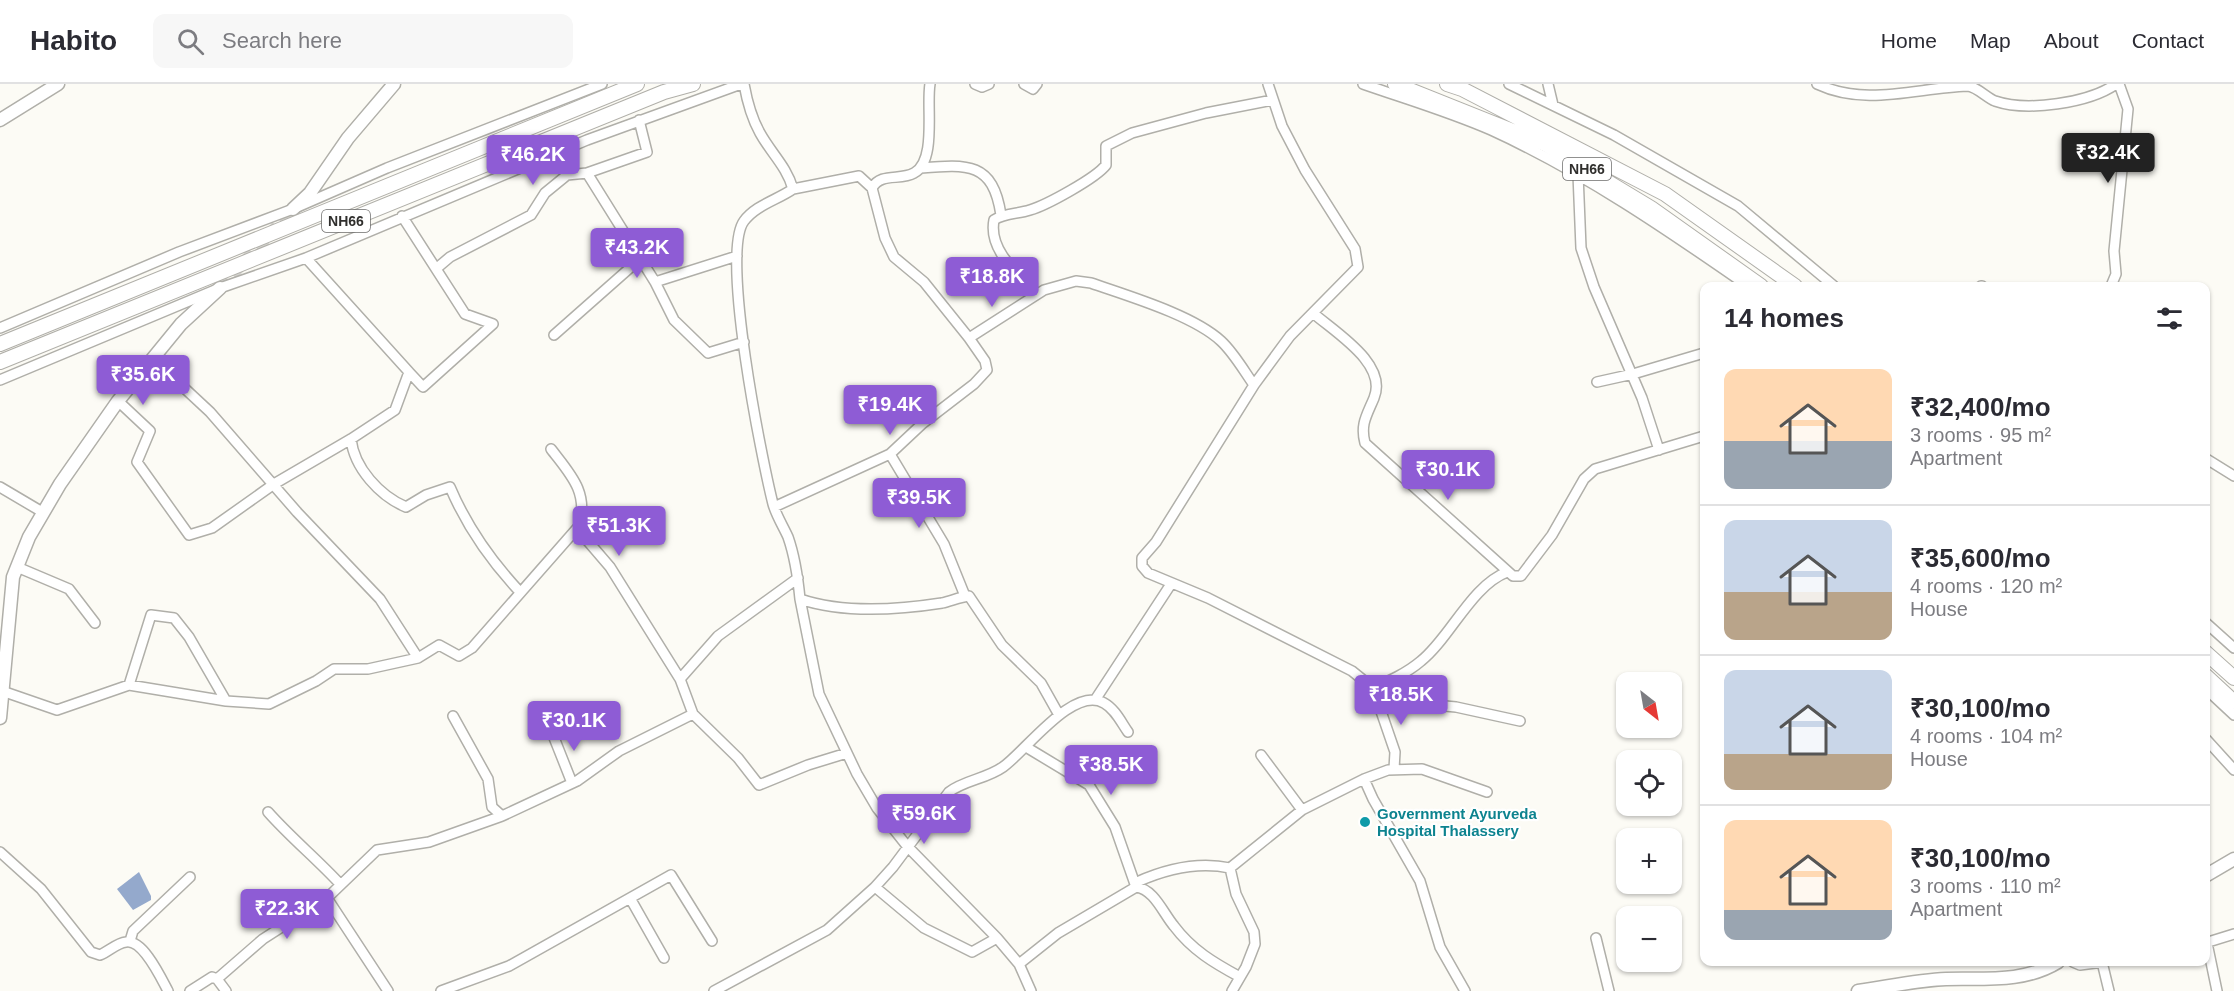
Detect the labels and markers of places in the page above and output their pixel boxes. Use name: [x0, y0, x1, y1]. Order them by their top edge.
pin: ₹32.4K: [2059, 133, 2157, 184]
pin: ₹46.2K: [484, 135, 582, 186]
pin: ₹43.2K: [588, 228, 686, 279]
pin: ₹18.8K: [943, 257, 1041, 308]
pin: ₹35.6K: [94, 355, 192, 406]
pin: ₹19.4K: [841, 385, 939, 436]
pin: ₹30.1K: [1399, 450, 1497, 501]
pin: ₹39.5K: [870, 478, 968, 529]
pin: ₹51.3K: [570, 506, 668, 557]
pin: ₹18.5K: [1352, 675, 1450, 726]
pin: ₹30.1K: [525, 701, 623, 752]
pin: ₹38.5K: [1062, 745, 1160, 796]
pin: ₹59.6K: [875, 794, 973, 845]
place label: Government Ayurveda Hospital Thalassery: [1377, 805, 1537, 839]
marker: Government Ayurveda Hospital Thalassery: [1358, 815, 1372, 829]
pin: ₹22.3K: [238, 889, 336, 940]

